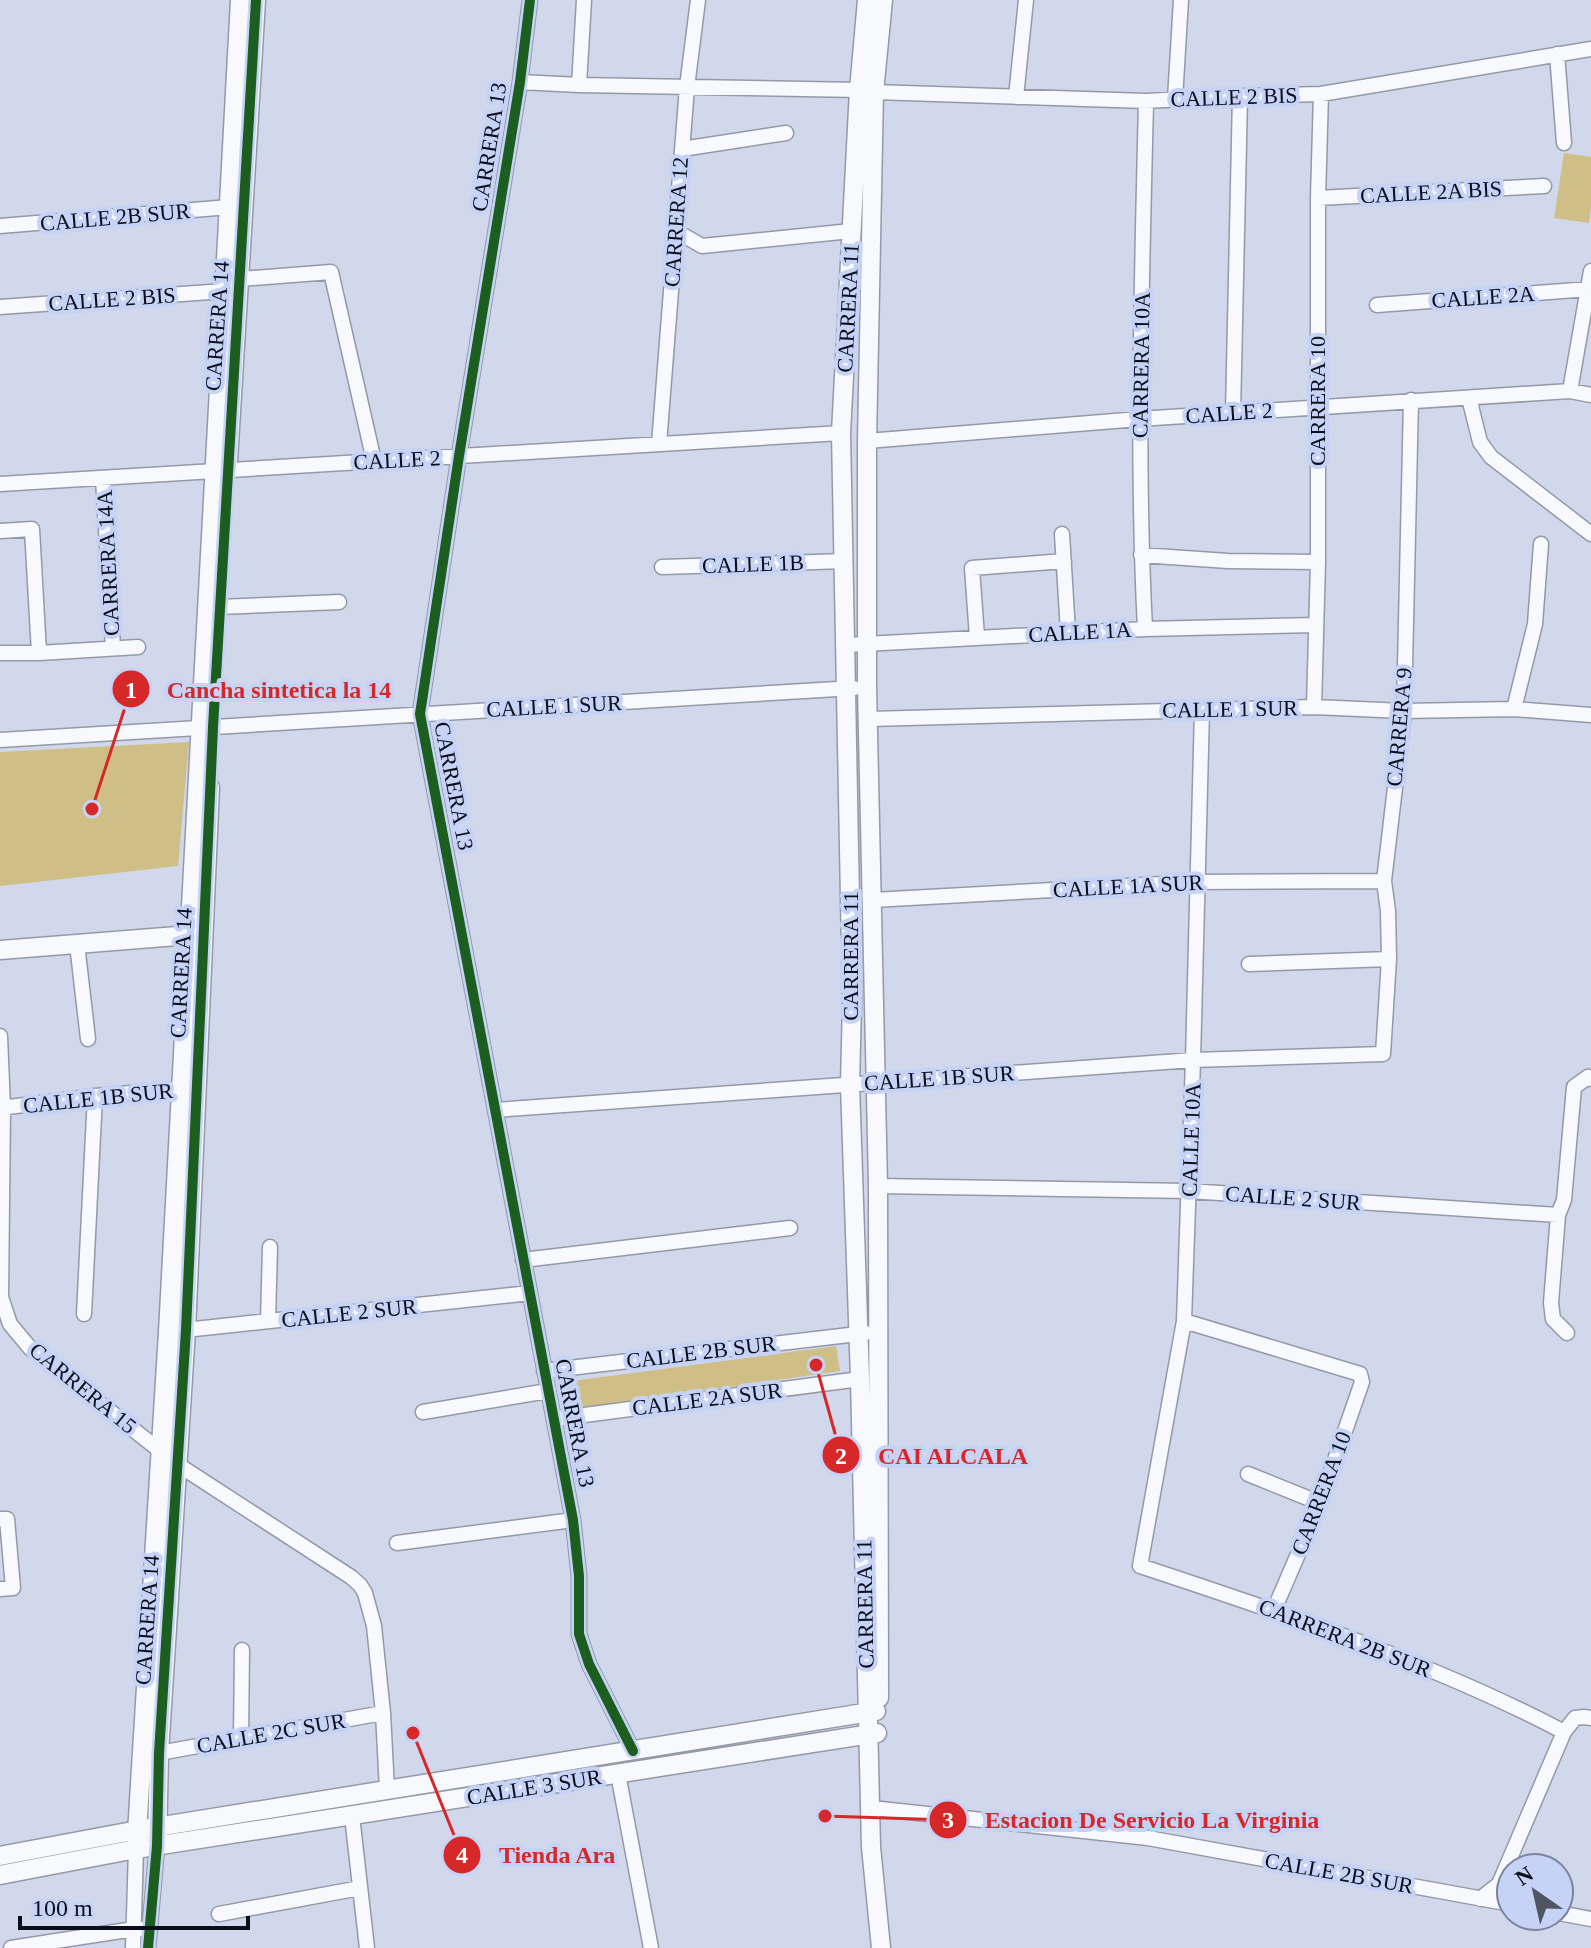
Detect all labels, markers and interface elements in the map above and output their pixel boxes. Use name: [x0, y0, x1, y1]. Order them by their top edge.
street label: CARRERA 13: [466, 81, 512, 213]
street label: CALLE 2 BIS: [1170, 82, 1298, 112]
street label: CARRERA 12: [659, 156, 693, 288]
street label: CALLE 2A BIS: [1360, 176, 1502, 208]
street label: CALLE 2B SUR: [39, 198, 191, 236]
street label: CARRERA 11: [832, 243, 864, 373]
street label: CARRERA 14: [200, 260, 234, 392]
street label: CALLE 2A: [1431, 281, 1535, 313]
street label: CALLE 2 BIS: [48, 282, 176, 316]
street label: CARRERA 10A: [1127, 292, 1155, 438]
street label: CARRERA 10: [1305, 336, 1330, 466]
street label: CALLE 2: [1185, 397, 1273, 429]
street label: CALLE 2: [353, 445, 441, 475]
street label: CARRERA 14A: [92, 489, 124, 637]
street label: CALLE 1B: [702, 550, 804, 578]
street label: CALLE 1A: [1028, 617, 1132, 647]
callout: Cancha sintetica la 14: [111, 665, 408, 713]
street label: CARRERA 9: [1381, 667, 1417, 787]
text: 1: [125, 677, 137, 703]
text: Cancha sintetica la 14: [167, 677, 391, 703]
street label: CALLE 1 SUR: [486, 690, 623, 722]
street label: CALLE 1 SUR: [1162, 695, 1298, 723]
street label: CARRERA 13: [429, 720, 479, 852]
street label: CALLE 1A SUR: [1052, 870, 1204, 902]
street label: CARRERA 11: [838, 891, 863, 1021]
street label: CARRERA 14: [165, 907, 197, 1039]
street label: CALLE 1B SUR: [863, 1060, 1015, 1096]
street label: CALLE 1B SUR: [22, 1078, 174, 1118]
street label: CALLE 10A: [1177, 1082, 1205, 1198]
street label: CALLE 2 SUR: [1224, 1181, 1362, 1215]
street label: CALLE 2 SUR: [280, 1293, 418, 1333]
street label: CALLE 2B SUR: [625, 1330, 777, 1374]
street label: CARRERA 15: [25, 1337, 141, 1439]
street label: CARRERA 13: [550, 1357, 600, 1489]
street label: CALLE 2A SUR: [631, 1377, 783, 1421]
street label: CARRERA 10: [1286, 1428, 1356, 1558]
callout: CAI ALCALA: [821, 1431, 1044, 1479]
text: 2: [835, 1443, 847, 1469]
text: CAI ALCALA: [878, 1443, 1029, 1469]
street label: CARRERA 11: [851, 1539, 879, 1669]
street label: CARRERA 14: [130, 1554, 164, 1686]
street label: CARRERA 2B SUR: [1255, 1594, 1435, 1682]
street label: CALLE 2C SUR: [195, 1708, 348, 1758]
street label: CALLE 3 SUR: [465, 1764, 603, 1810]
callout: Estacion De Servicio La Virginia: [928, 1796, 1335, 1844]
text: 3: [942, 1807, 954, 1833]
text: Estacion De Servicio La Virginia: [985, 1807, 1319, 1833]
callout: Tienda Ara: [442, 1831, 632, 1879]
text: 4: [456, 1842, 468, 1868]
text: Tienda Ara: [499, 1842, 615, 1868]
street label: CALLE 2B SUR: [1263, 1848, 1416, 1898]
north arrow: [1495, 1852, 1575, 1932]
text: N: [1511, 1861, 1538, 1891]
scale bar: [20, 1880, 248, 1930]
text: 100 m: [32, 1895, 93, 1921]

